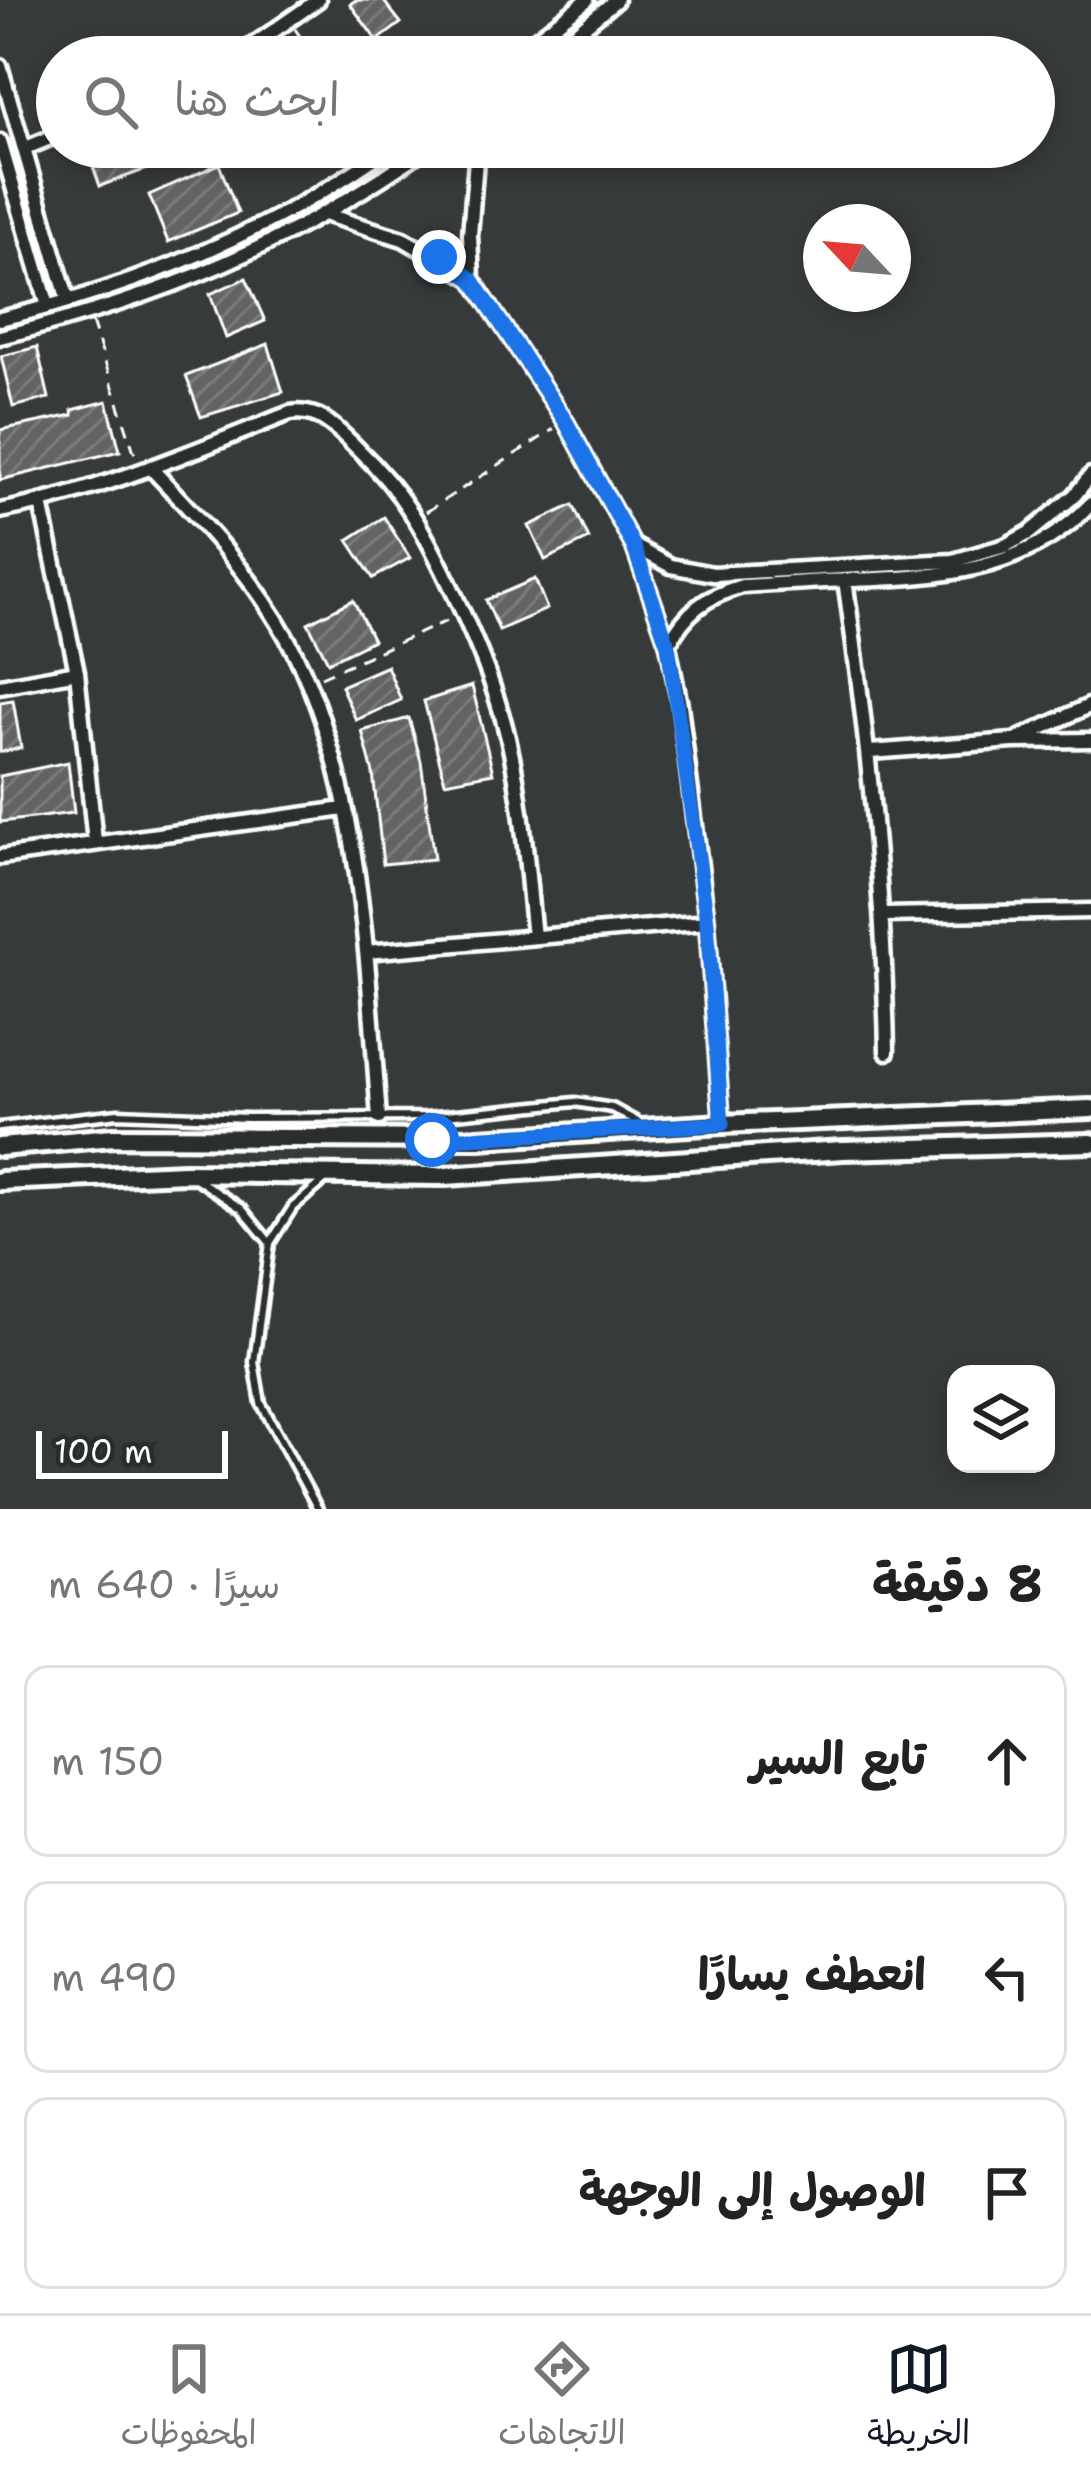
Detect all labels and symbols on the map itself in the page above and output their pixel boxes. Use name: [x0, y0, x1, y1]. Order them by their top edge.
north arrow: [803, 204, 911, 312]
route end: [412, 230, 466, 284]
route start: [405, 1113, 459, 1167]
scale bar: [36, 1425, 228, 1478]

